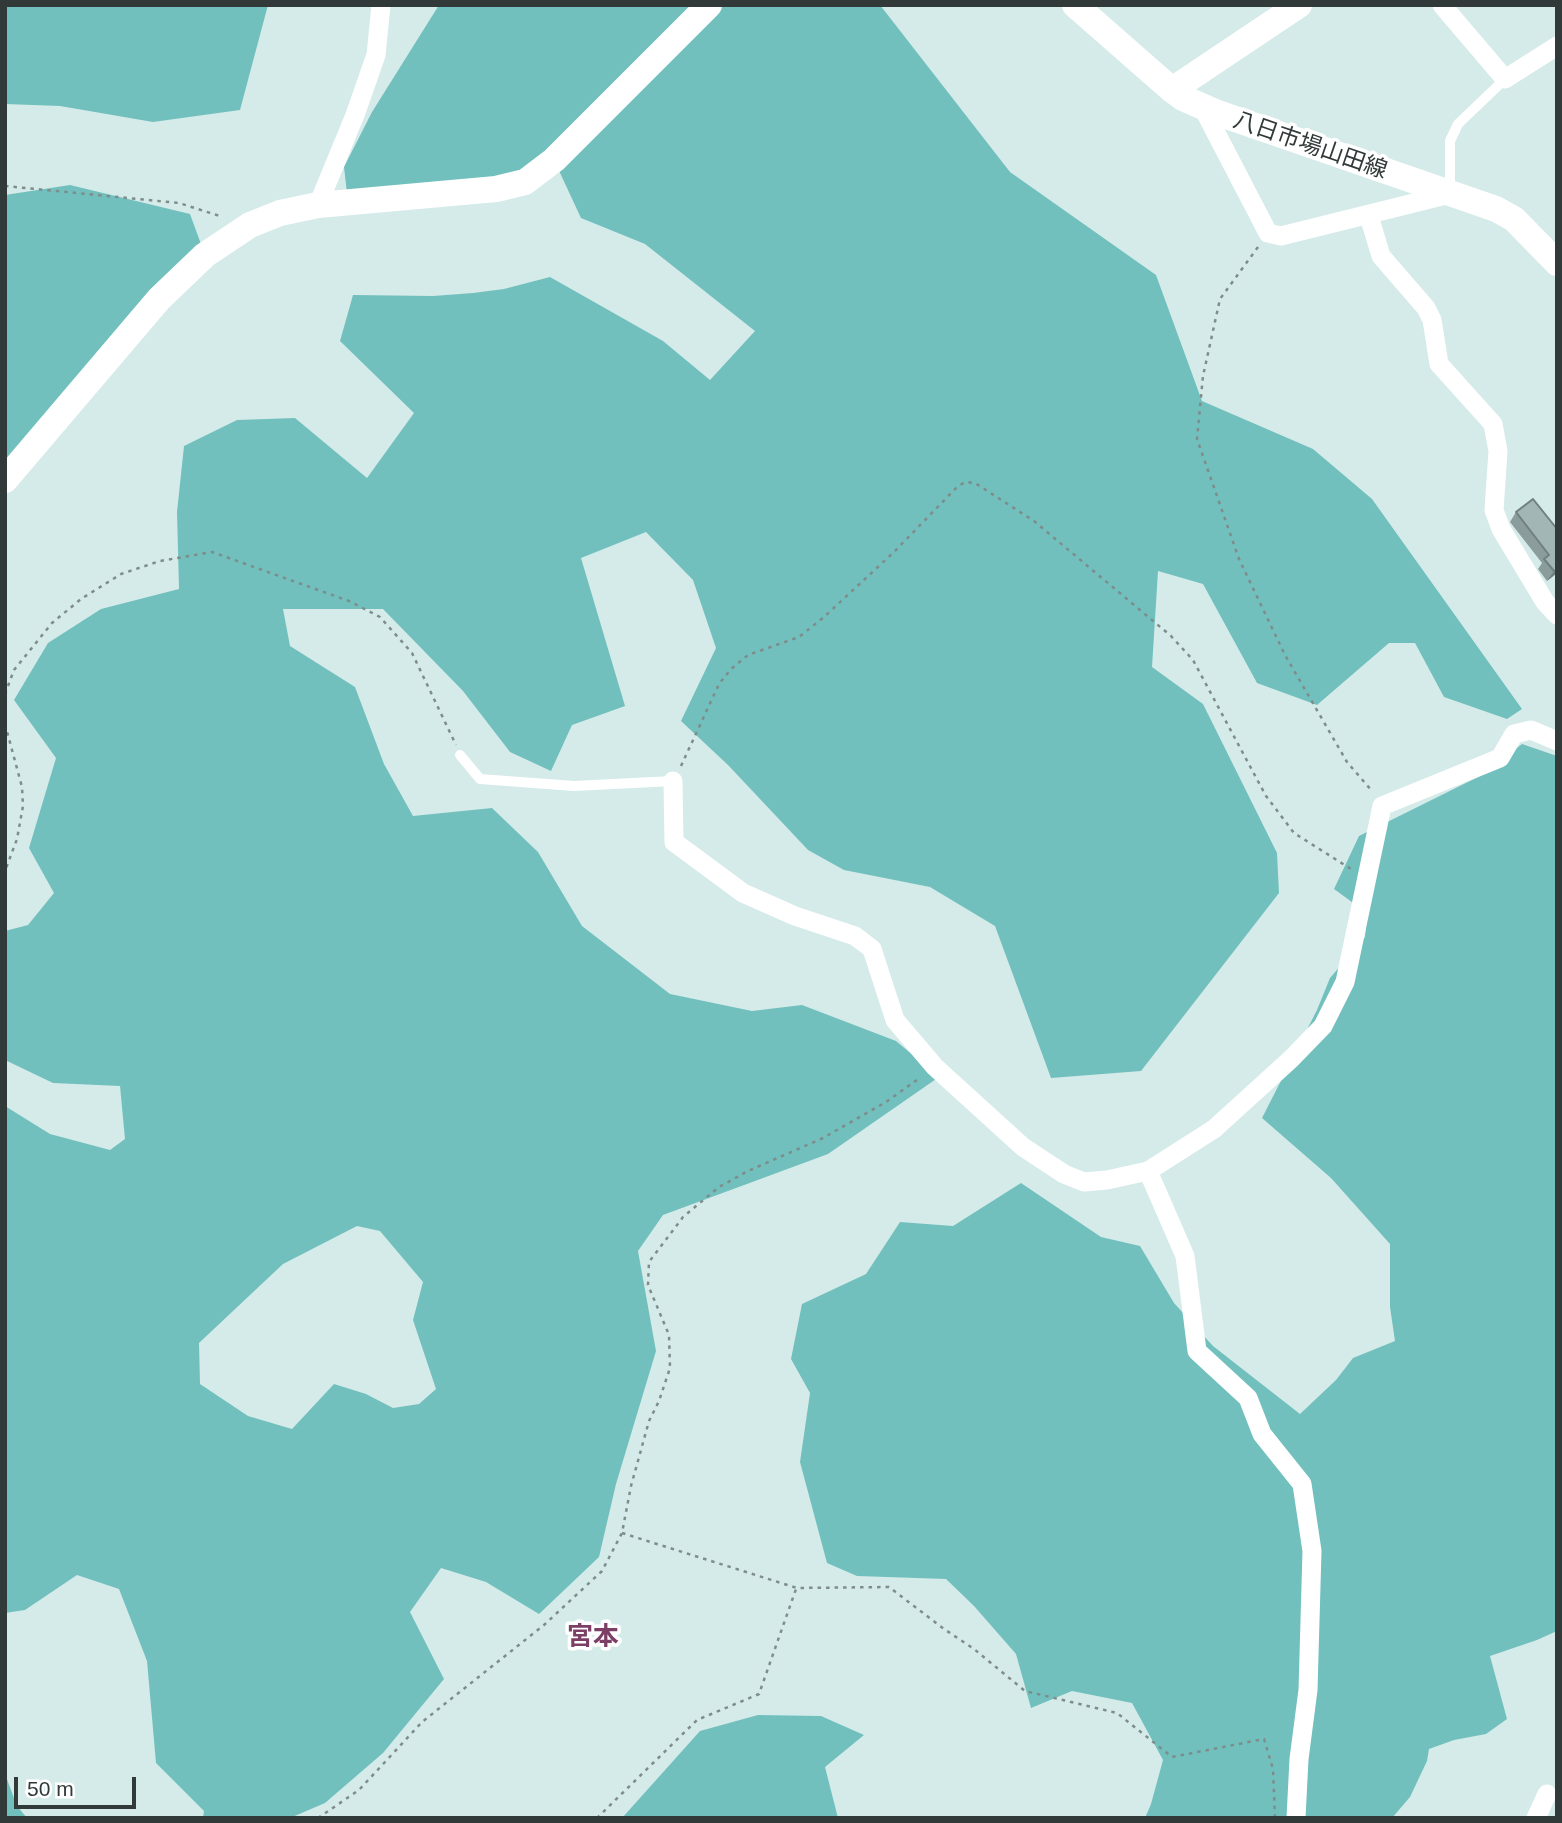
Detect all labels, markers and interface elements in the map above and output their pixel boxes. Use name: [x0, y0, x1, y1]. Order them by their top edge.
street label: 八日市場山田線: [1229, 107, 1391, 185]
district label: 宮本: [567, 1622, 619, 1654]
scale bar: [18, 1764, 140, 1808]
text: 50 m: [27, 1777, 74, 1800]

